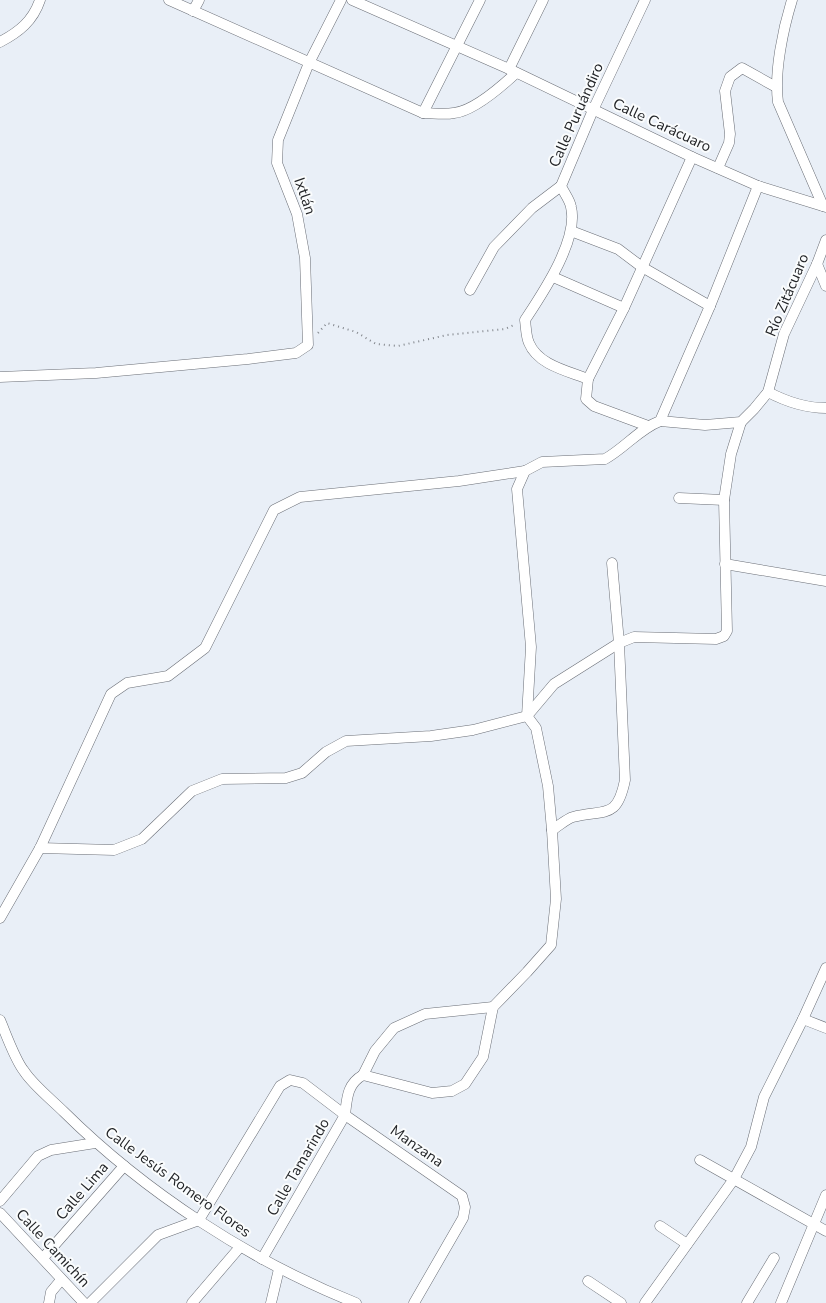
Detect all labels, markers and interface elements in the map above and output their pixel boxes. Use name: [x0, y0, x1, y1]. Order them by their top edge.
street label: Calle Puruándiro: [544, 60, 608, 170]
street label: Calle Carácuaro: [610, 93, 714, 157]
street label: Ixtlán: [289, 175, 321, 217]
street label: Río Zitácuaro: [761, 251, 813, 339]
street label: Calle Tamarindo: [262, 1115, 334, 1219]
street label: Manzana: [386, 1120, 448, 1172]
street label: Calle Jesús Romero Flores: [101, 1122, 255, 1242]
street label: Calle Lima: [51, 1158, 113, 1224]
street label: Calle Camichín: [12, 1205, 94, 1291]

